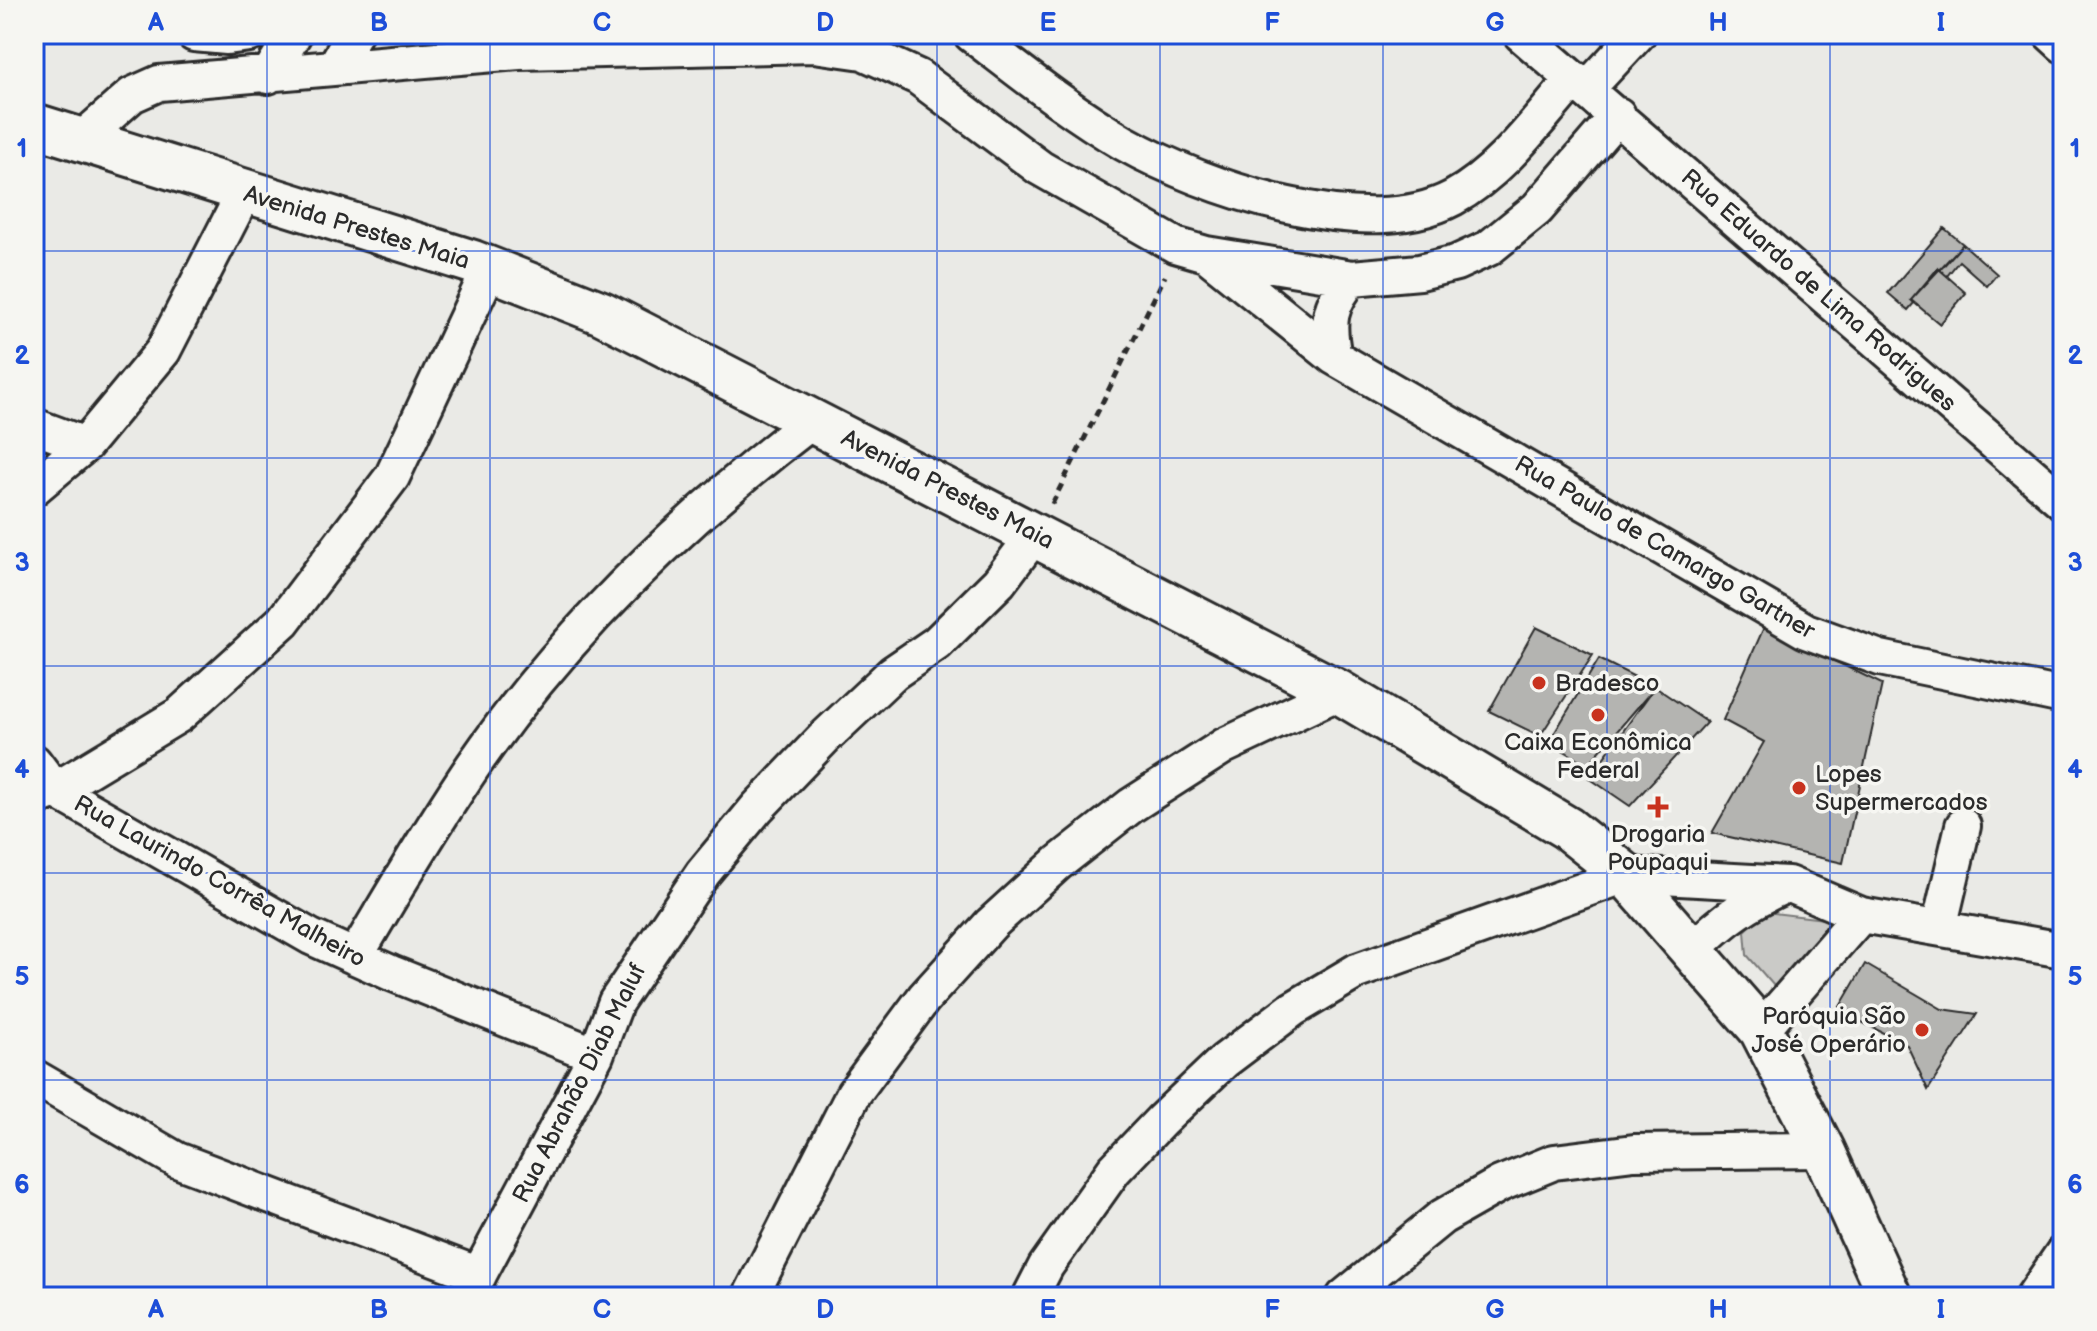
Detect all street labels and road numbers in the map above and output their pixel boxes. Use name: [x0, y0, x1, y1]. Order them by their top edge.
street label: Rua Eduardo de Lima Rodrigues: [1675, 163, 1962, 418]
street label: Avenida Prestes Maia: [240, 179, 473, 276]
street label: Avenida Prestes Maia: [837, 423, 1059, 556]
street label: Rua Paulo de Camargo Gartner: [1509, 449, 1820, 646]
street label: Rua Laurindo Corrêa Malheiro: [69, 789, 371, 974]
street label: Rua Abrahão Diab Maluf: [506, 958, 653, 1208]

